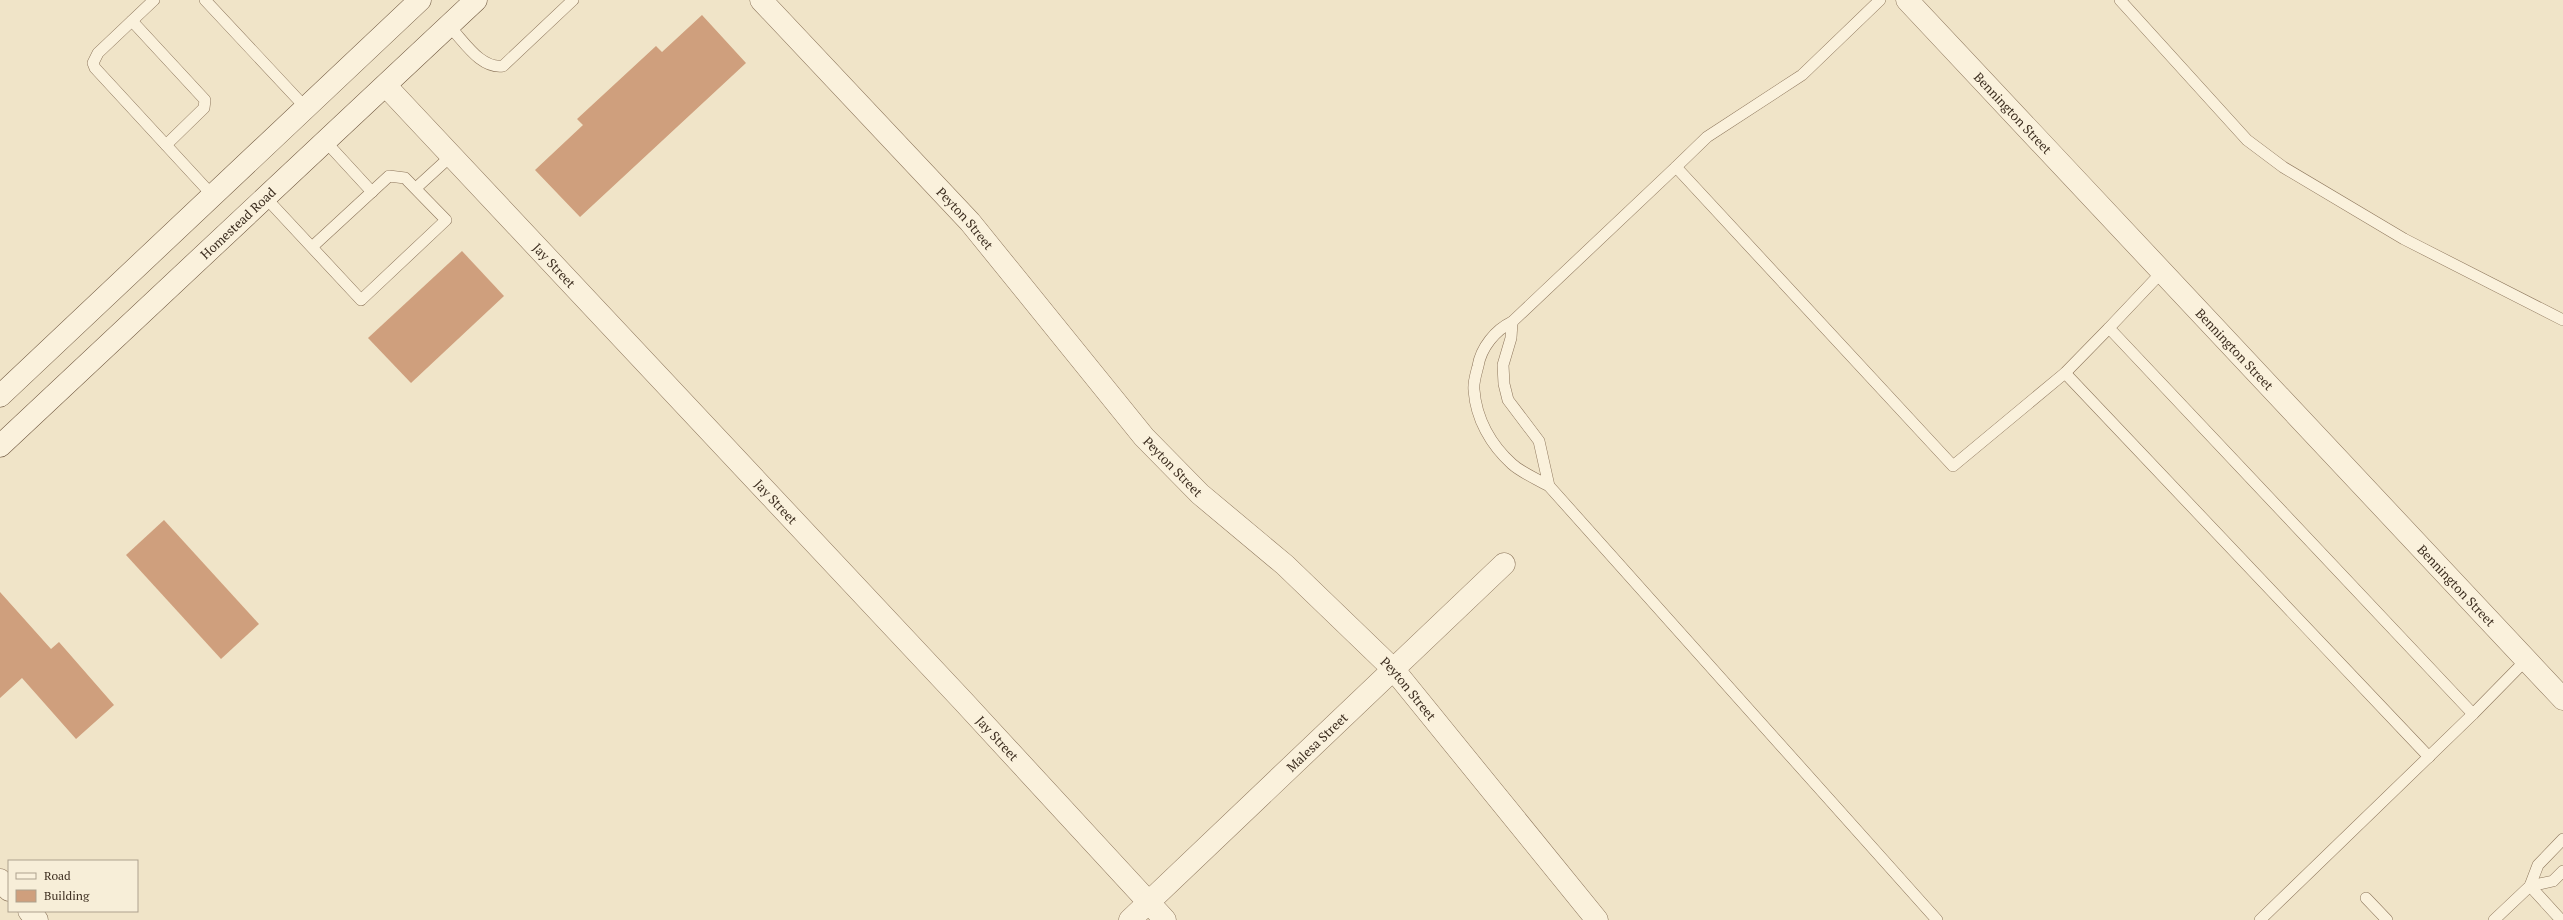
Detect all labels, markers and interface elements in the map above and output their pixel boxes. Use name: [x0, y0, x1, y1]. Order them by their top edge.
street label: Bennington Street: [1970, 68, 2056, 158]
street label: Homestead Road: [196, 183, 280, 263]
street label: Peyton Street: [933, 183, 998, 253]
street label: Jay Street: [529, 239, 580, 292]
street label: Bennington Street: [2192, 304, 2278, 394]
street label: Peyton Street: [1139, 433, 1207, 501]
street label: Jay Street: [750, 475, 802, 528]
street label: Bennington Street: [2414, 541, 2500, 631]
street label: Peyton Street: [1377, 653, 1440, 724]
street label: Malesa Street: [1282, 708, 1352, 776]
street label: Jay Street: [972, 712, 1023, 765]
legend: [8, 860, 138, 912]
text: Road: [44, 868, 71, 883]
text: Building: [44, 888, 90, 903]

